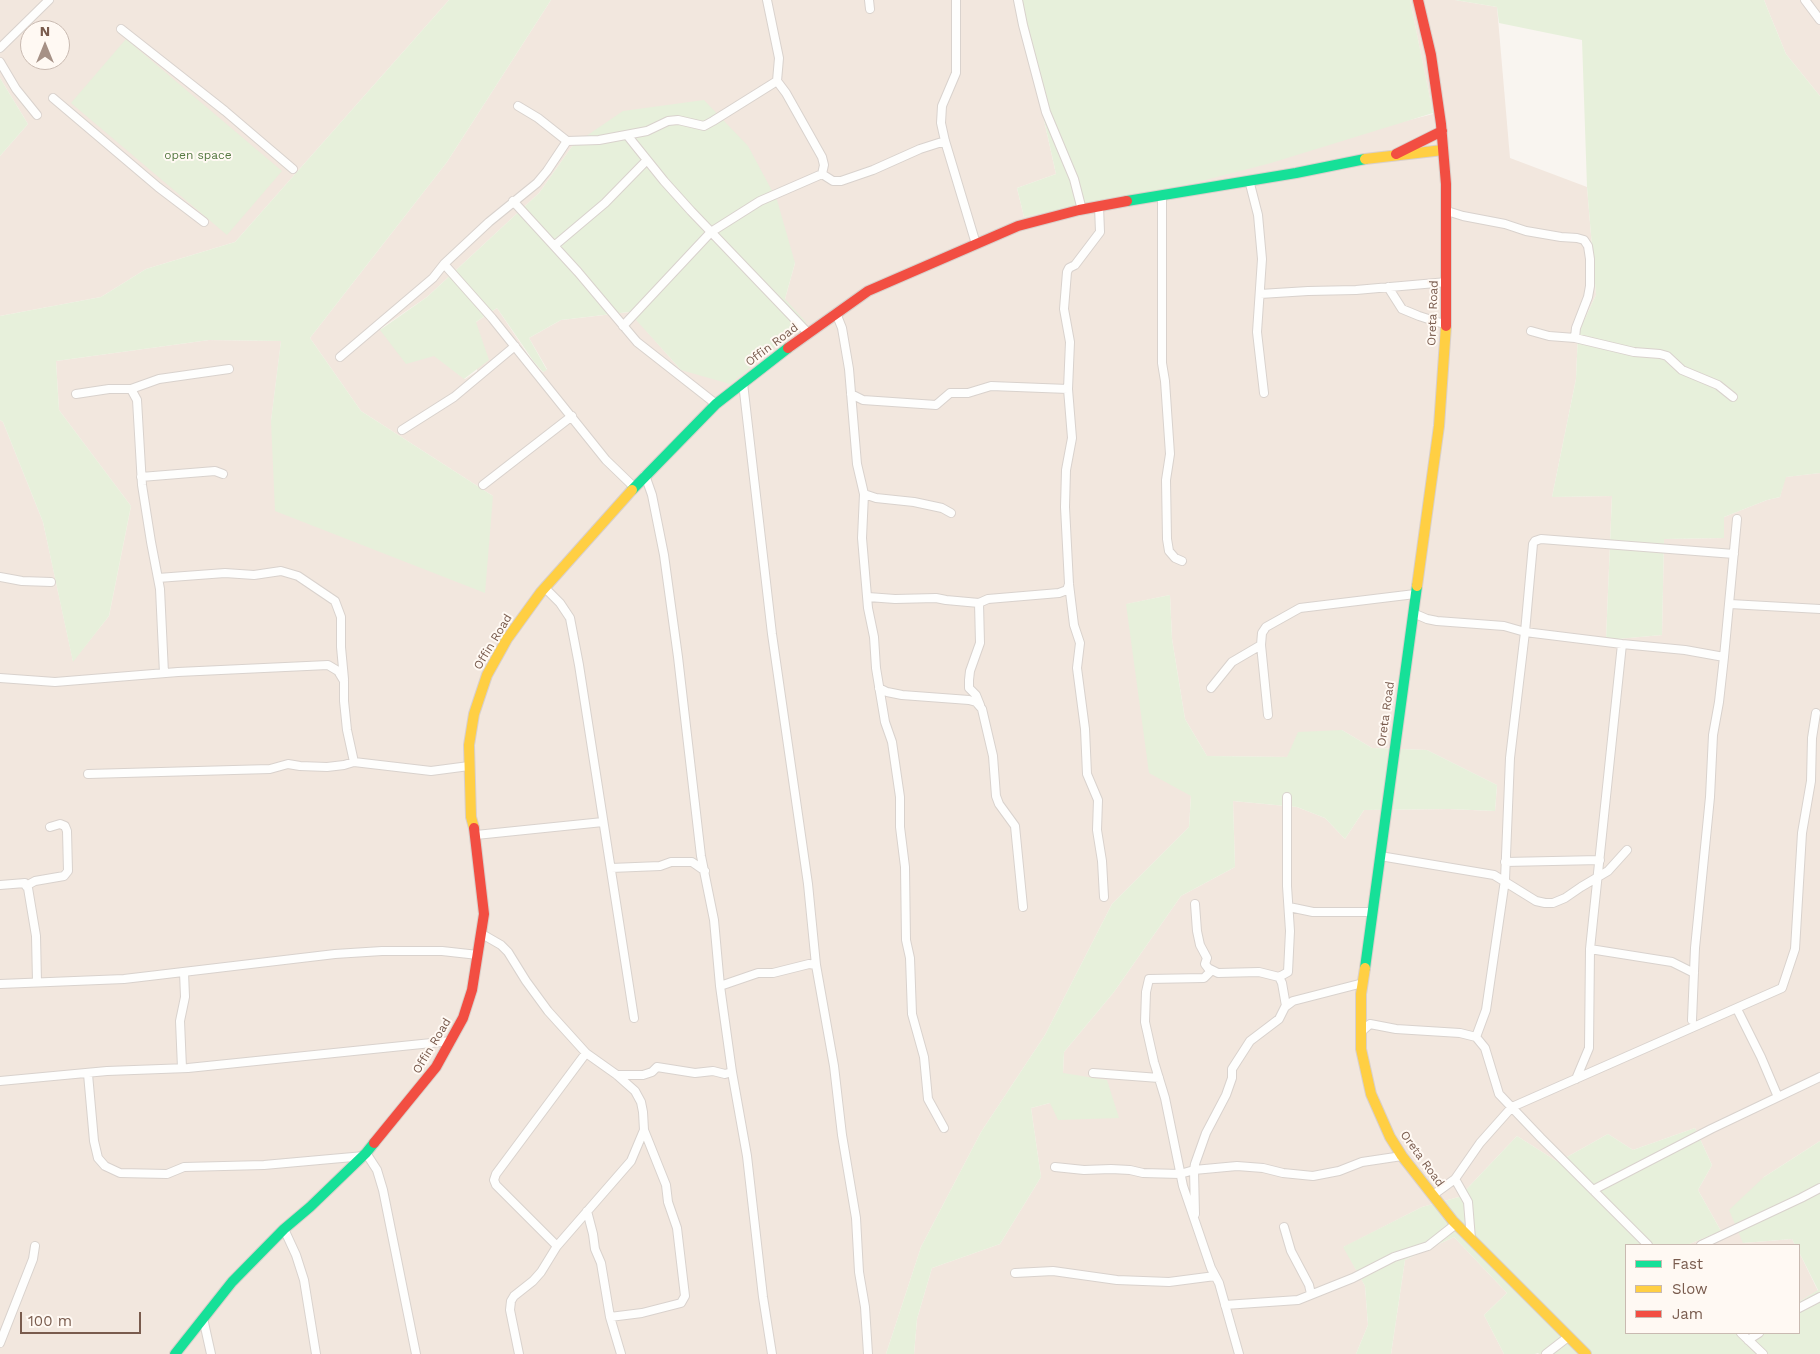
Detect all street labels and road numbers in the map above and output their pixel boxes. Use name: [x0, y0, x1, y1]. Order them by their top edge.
street label: Oreta Road: [1425, 280, 1441, 346]
street label: Offin Road: [743, 320, 801, 370]
street label: Offin Road: [471, 612, 515, 672]
street label: Oreta Road: [1374, 681, 1398, 747]
street label: Offin Road: [410, 1016, 454, 1076]
street label: Oreta Road: [1397, 1128, 1447, 1190]

